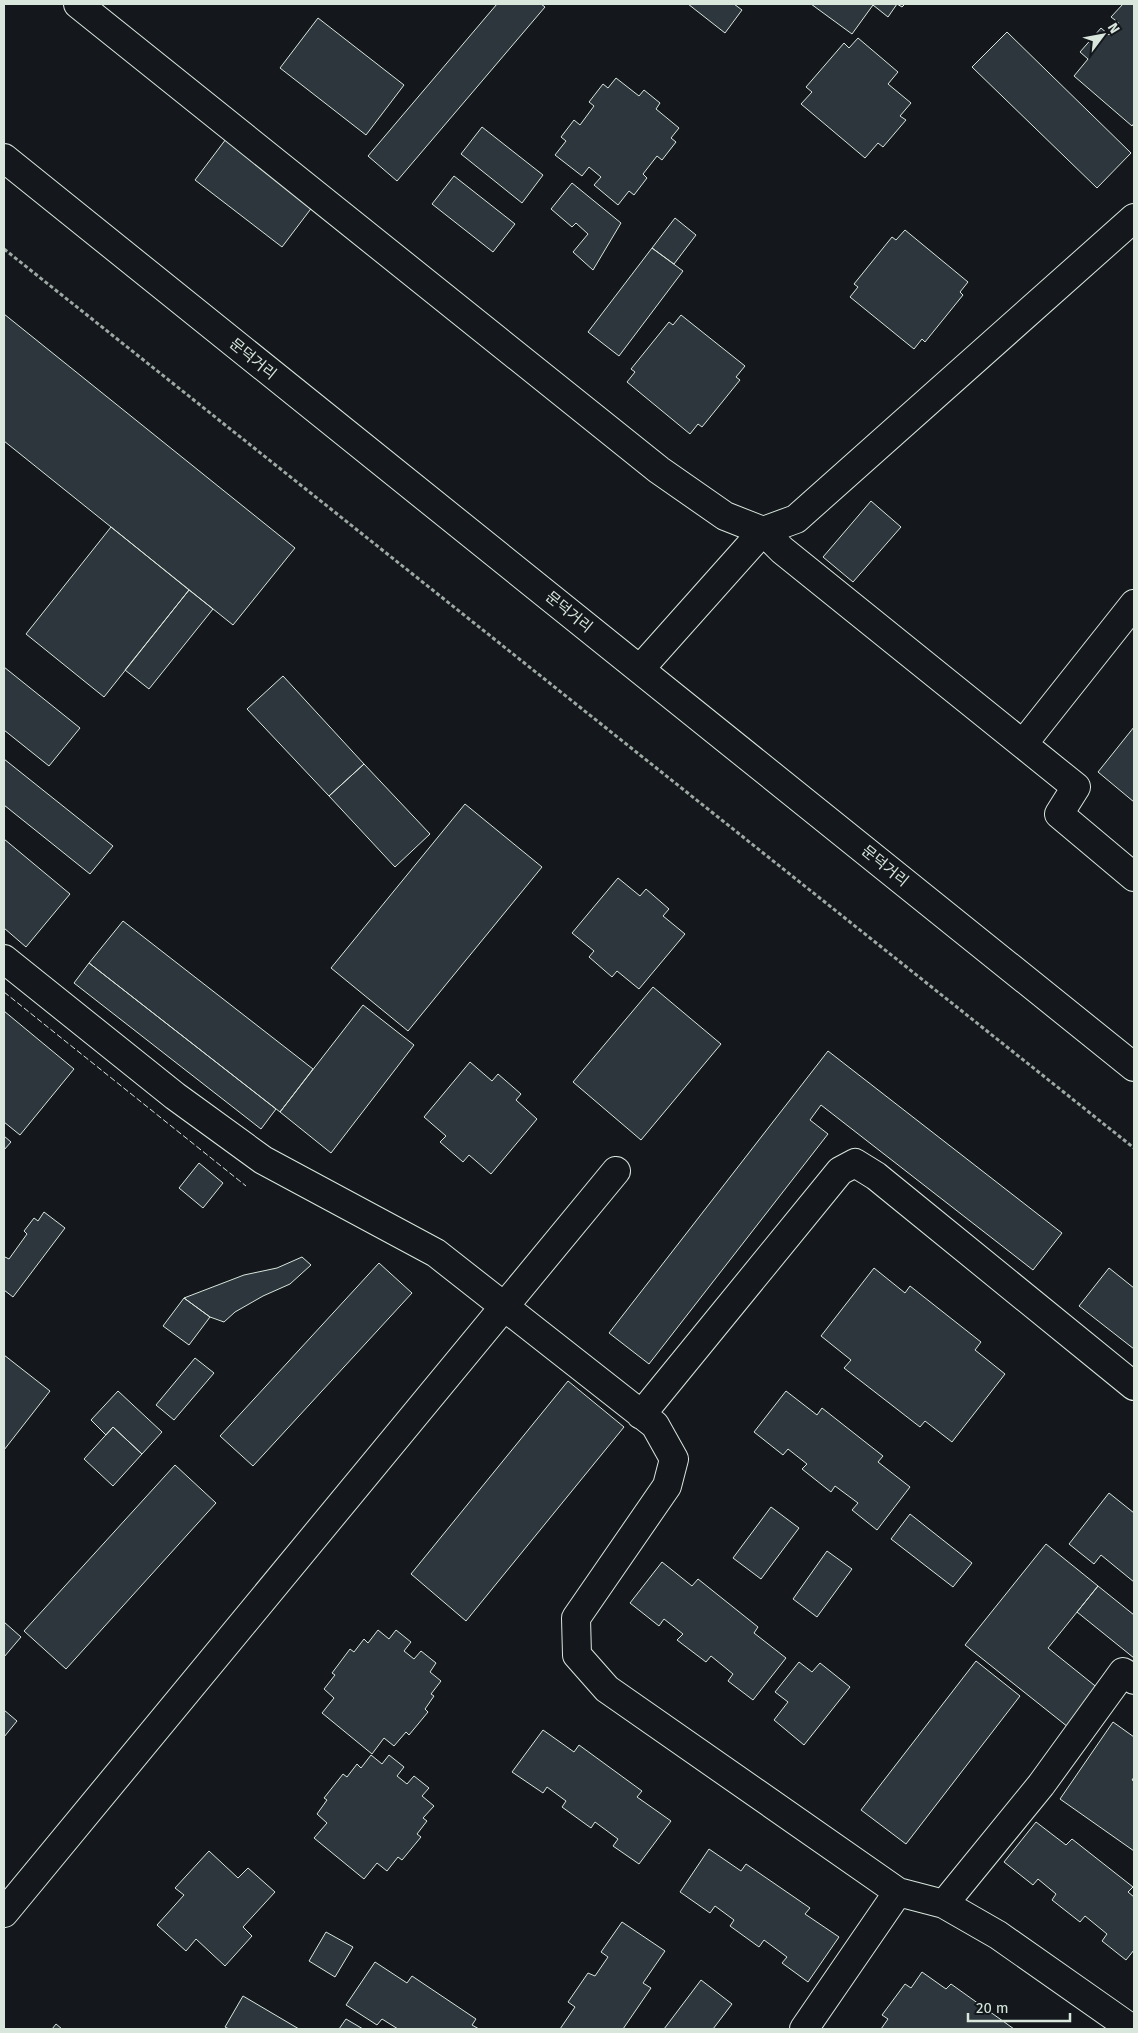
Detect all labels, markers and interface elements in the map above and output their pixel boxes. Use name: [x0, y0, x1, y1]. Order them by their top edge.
north arrow: [1078, 10, 1128, 60]
text: N: [1104, 20, 1123, 37]
street label: 문덕거리: [226, 335, 280, 383]
street label: 문덕거리: [542, 588, 596, 636]
street label: 문덕거리: [858, 842, 912, 890]
scale bar: [968, 1990, 1070, 2022]
text: 20 m: [976, 1999, 1009, 2017]

